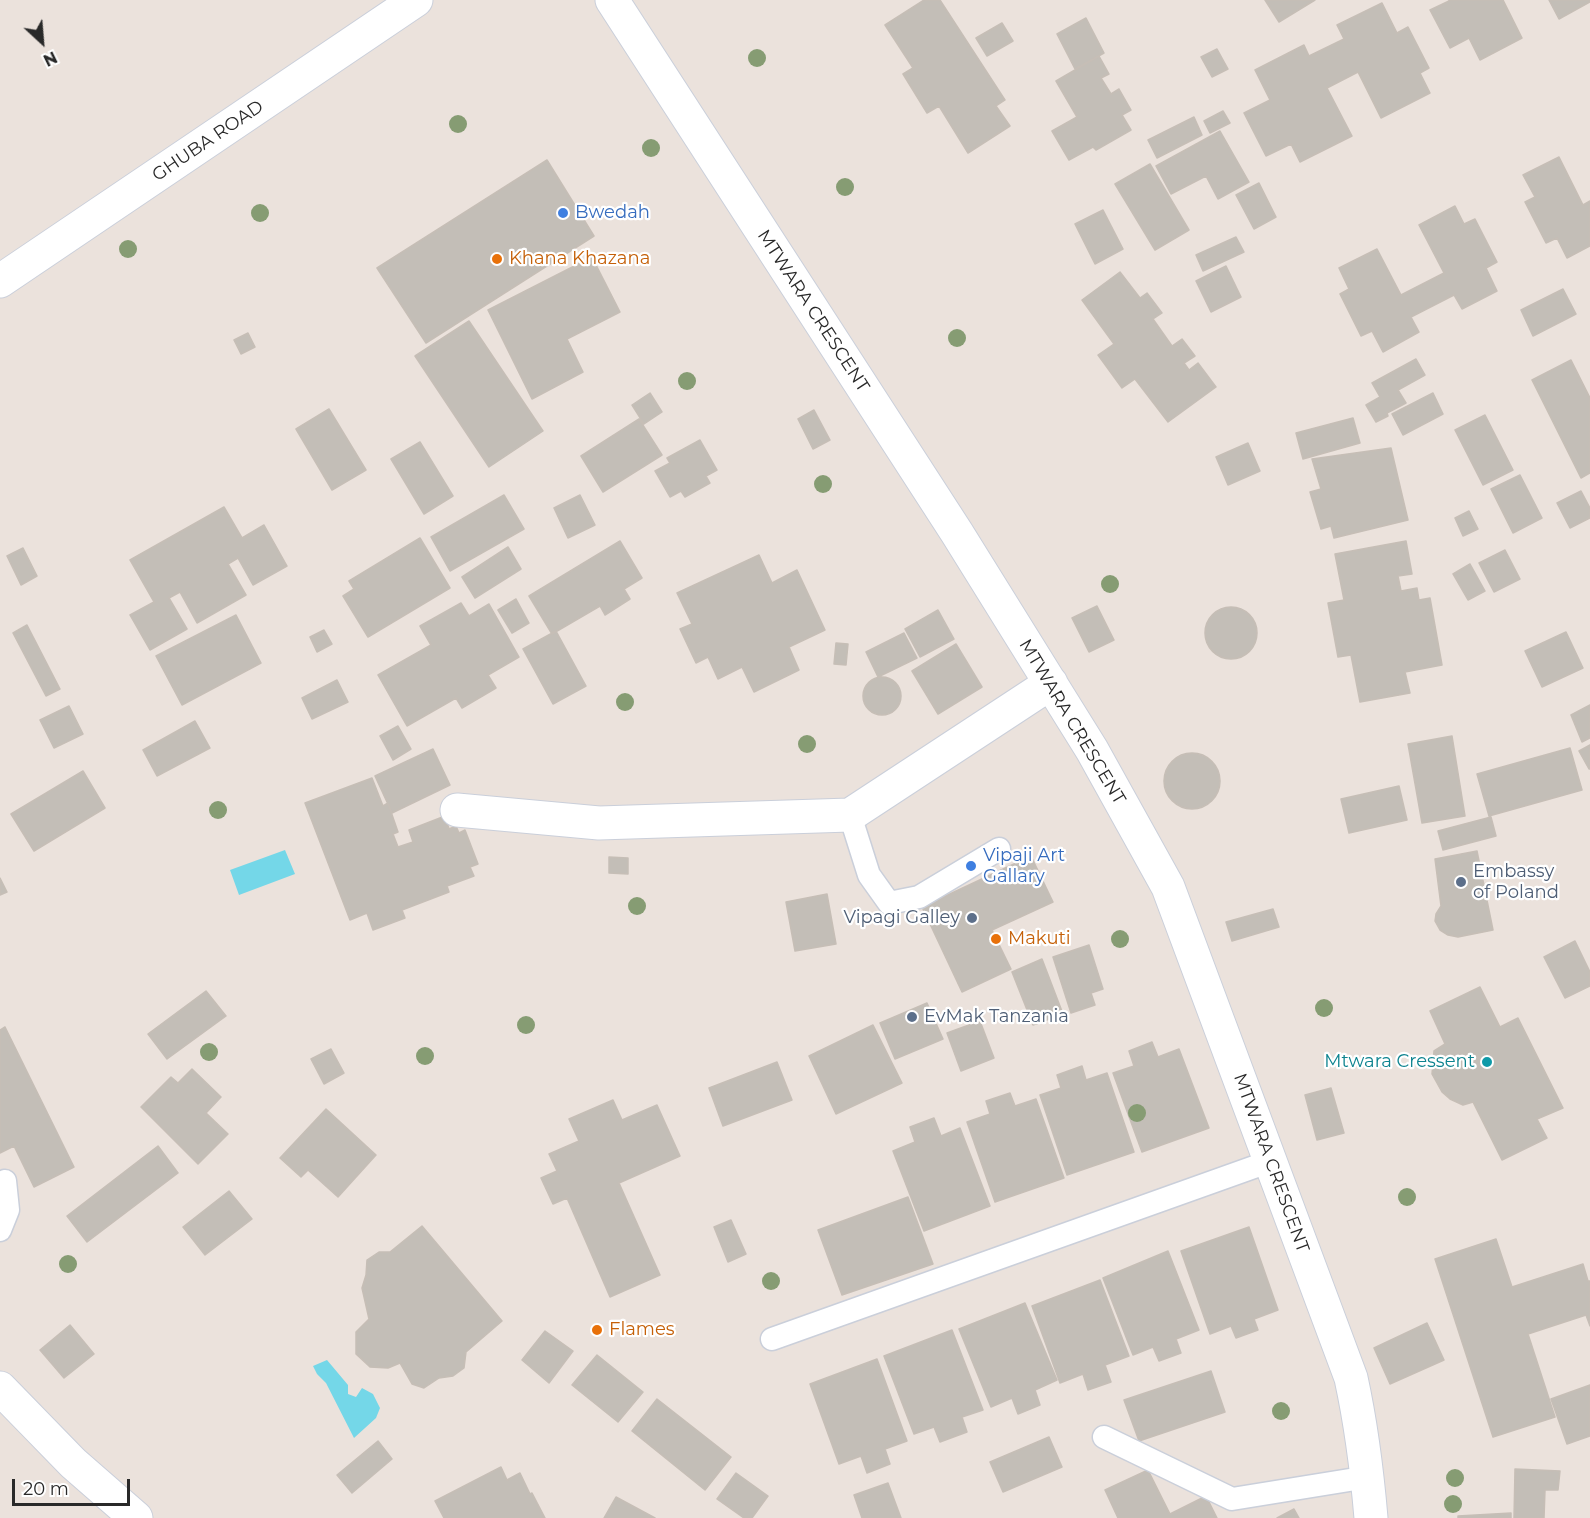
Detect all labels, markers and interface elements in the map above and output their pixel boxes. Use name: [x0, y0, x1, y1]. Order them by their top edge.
north arrow: [12, 12, 72, 72]
text: N: [40, 47, 60, 70]
street label: GHUBA ROAD: [148, 96, 268, 186]
place label: Bwedah: [575, 202, 650, 224]
marker: Bwedah: [556, 206, 570, 220]
street label: MTWARA CRESCENT: [752, 226, 874, 396]
place label: Khana Khazana: [509, 248, 650, 270]
marker: Khana Khazana: [490, 252, 504, 266]
street label: MTWARA CRESCENT: [1014, 635, 1130, 809]
place label: Vipaji Art Gallary: [983, 845, 1065, 888]
marker: Vipaji Art Gallary: [964, 859, 978, 873]
place label: Embassy of Poland: [1473, 861, 1559, 904]
marker: Embassy of Poland: [1454, 875, 1468, 889]
place label: Vipagi Galley: [844, 907, 960, 929]
marker: Vipagi Galley: [965, 911, 979, 925]
place label: Makuti: [1008, 928, 1071, 950]
marker: Makuti: [989, 932, 1003, 946]
place label: EvMak Tanzania: [924, 1006, 1069, 1028]
marker: EvMak Tanzania: [905, 1010, 919, 1024]
place label: Mtwara Cressent: [1324, 1051, 1475, 1073]
marker: Mtwara Cressent: [1480, 1055, 1494, 1069]
street label: MTWARA CRESCENT: [1229, 1071, 1313, 1255]
place label: Flames: [609, 1319, 675, 1341]
marker: Flames: [590, 1323, 604, 1337]
scale bar: [15, 1467, 134, 1505]
text: 20 m: [23, 1478, 69, 1500]

